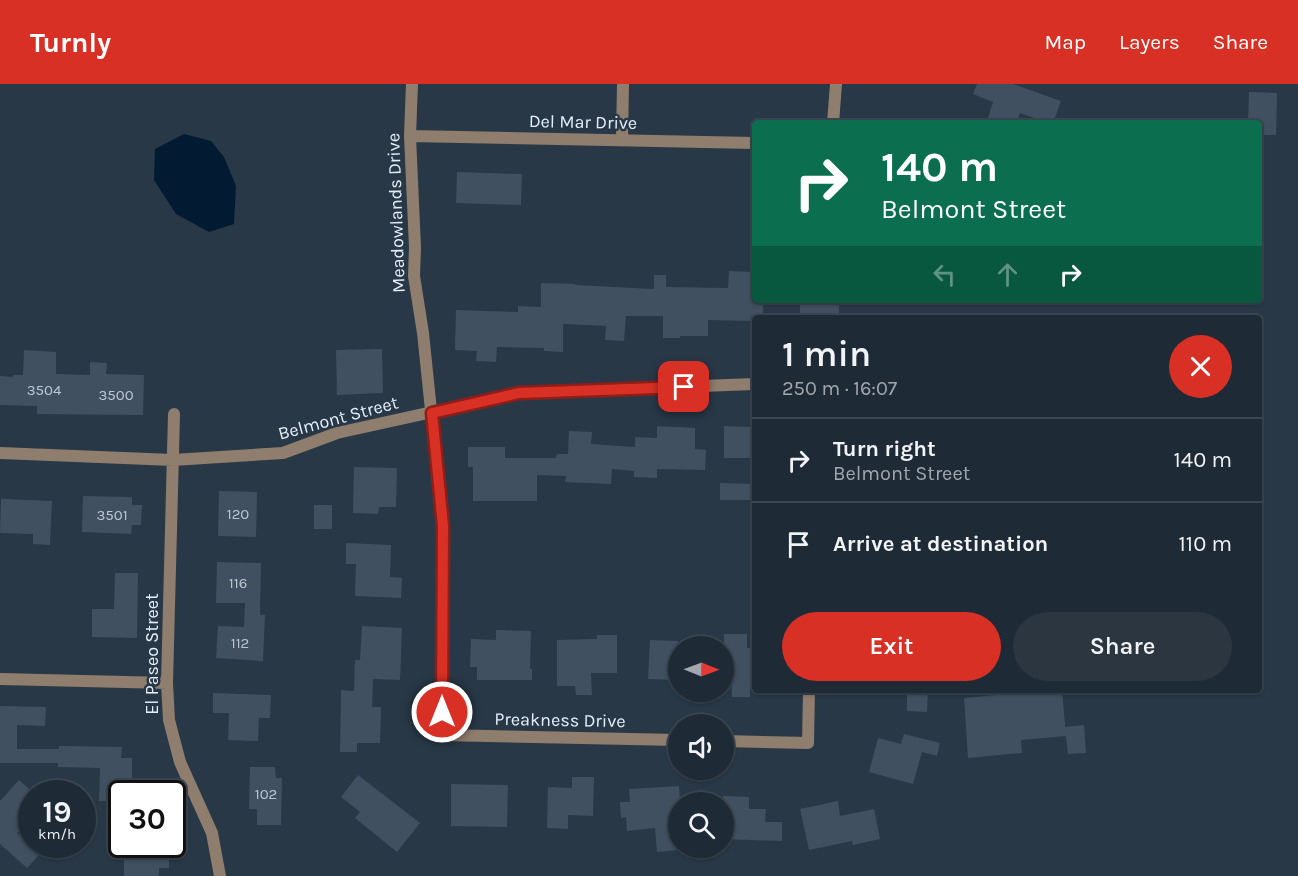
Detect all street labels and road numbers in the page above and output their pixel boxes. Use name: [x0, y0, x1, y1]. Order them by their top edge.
street label: Del Mar Drive: [529, 110, 637, 134]
street label: Meadowlands Drive: [382, 133, 410, 293]
street label: Belmont Street: [276, 391, 401, 445]
street label: El Paseo Street: [141, 593, 163, 715]
street label: Preakness Drive: [494, 708, 626, 732]

